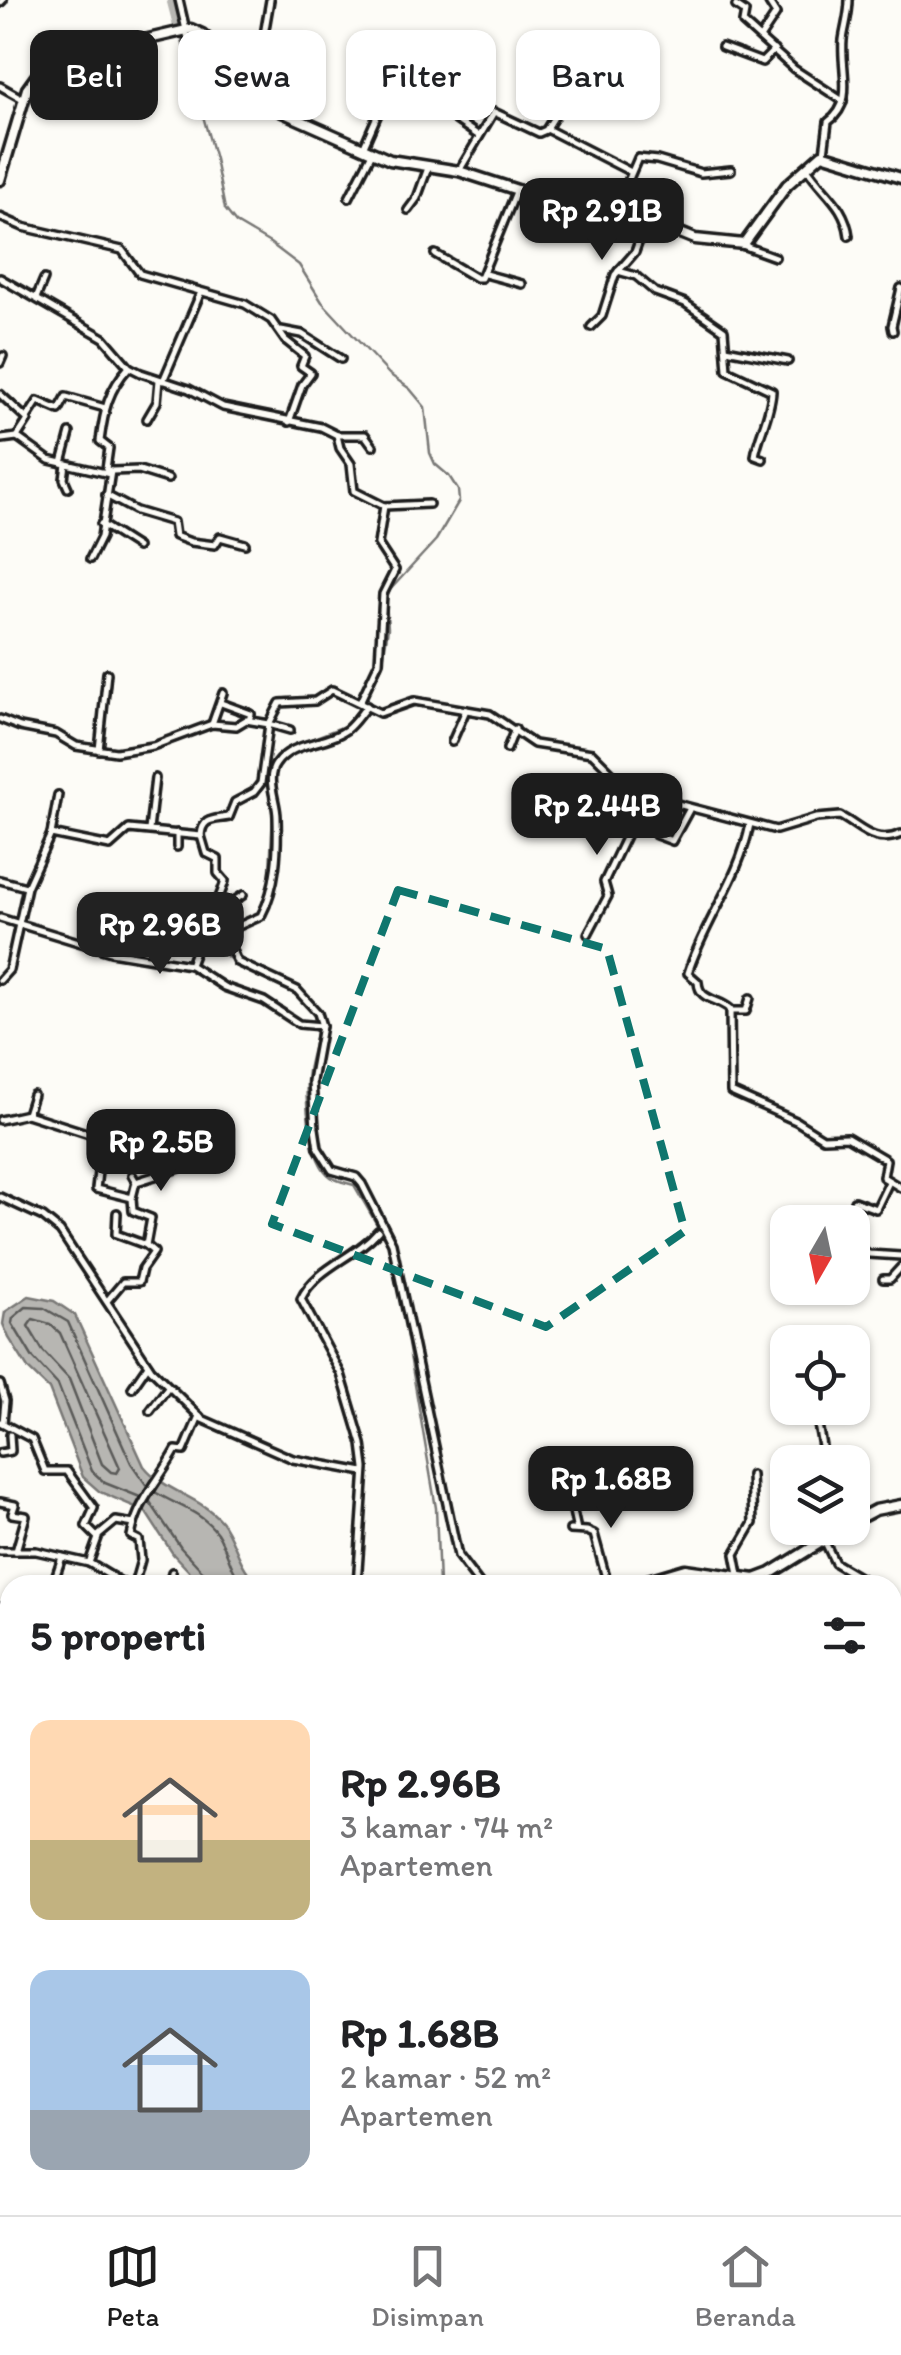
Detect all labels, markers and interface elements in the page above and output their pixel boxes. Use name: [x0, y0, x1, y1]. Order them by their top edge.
chip: Beli: [30, 30, 158, 120]
chip: Sewa: [178, 30, 326, 120]
chip: Filter: [346, 30, 496, 120]
chip: Baru: [516, 30, 660, 120]
pin: Rp 2.91B: [499, 178, 705, 263]
text: Rp 2.91B: [542, 191, 662, 229]
pin: Rp 2.44B: [494, 773, 700, 858]
text: Rp 2.44B: [533, 786, 661, 824]
pin: Rp 2.96B: [57, 892, 263, 977]
text: Rp 2.96B: [99, 905, 221, 943]
pin: Rp 2.5B: [69, 1109, 253, 1194]
text: Rp 2.5B: [108, 1122, 214, 1160]
north arrow: [770, 1205, 870, 1305]
map controls: [770, 1205, 870, 1545]
button: locate: [770, 1325, 870, 1425]
button: layers: [770, 1445, 870, 1545]
pin: Rp 1.68B: [508, 1446, 714, 1531]
text: Rp 1.68B: [550, 1459, 672, 1497]
icon: filters: [817, 1608, 872, 1663]
text: 5 properti: [30, 1610, 206, 1661]
text: Rp 2.96B: [340, 1757, 501, 1808]
icon: home: [110, 1760, 230, 1880]
text: 3 kamar · 74 m²: [340, 1808, 553, 1846]
text: Apartemen: [340, 1846, 493, 1884]
text: Rp 1.68B: [340, 2007, 499, 2058]
icon: home: [110, 2010, 230, 2130]
text: 2 kamar · 52 m²: [340, 2058, 551, 2096]
text: Apartemen: [340, 2096, 493, 2134]
tab: Peta: [105, 2239, 160, 2333]
tab: Disimpan: [371, 2239, 484, 2333]
tab: Beranda: [695, 2239, 796, 2333]

